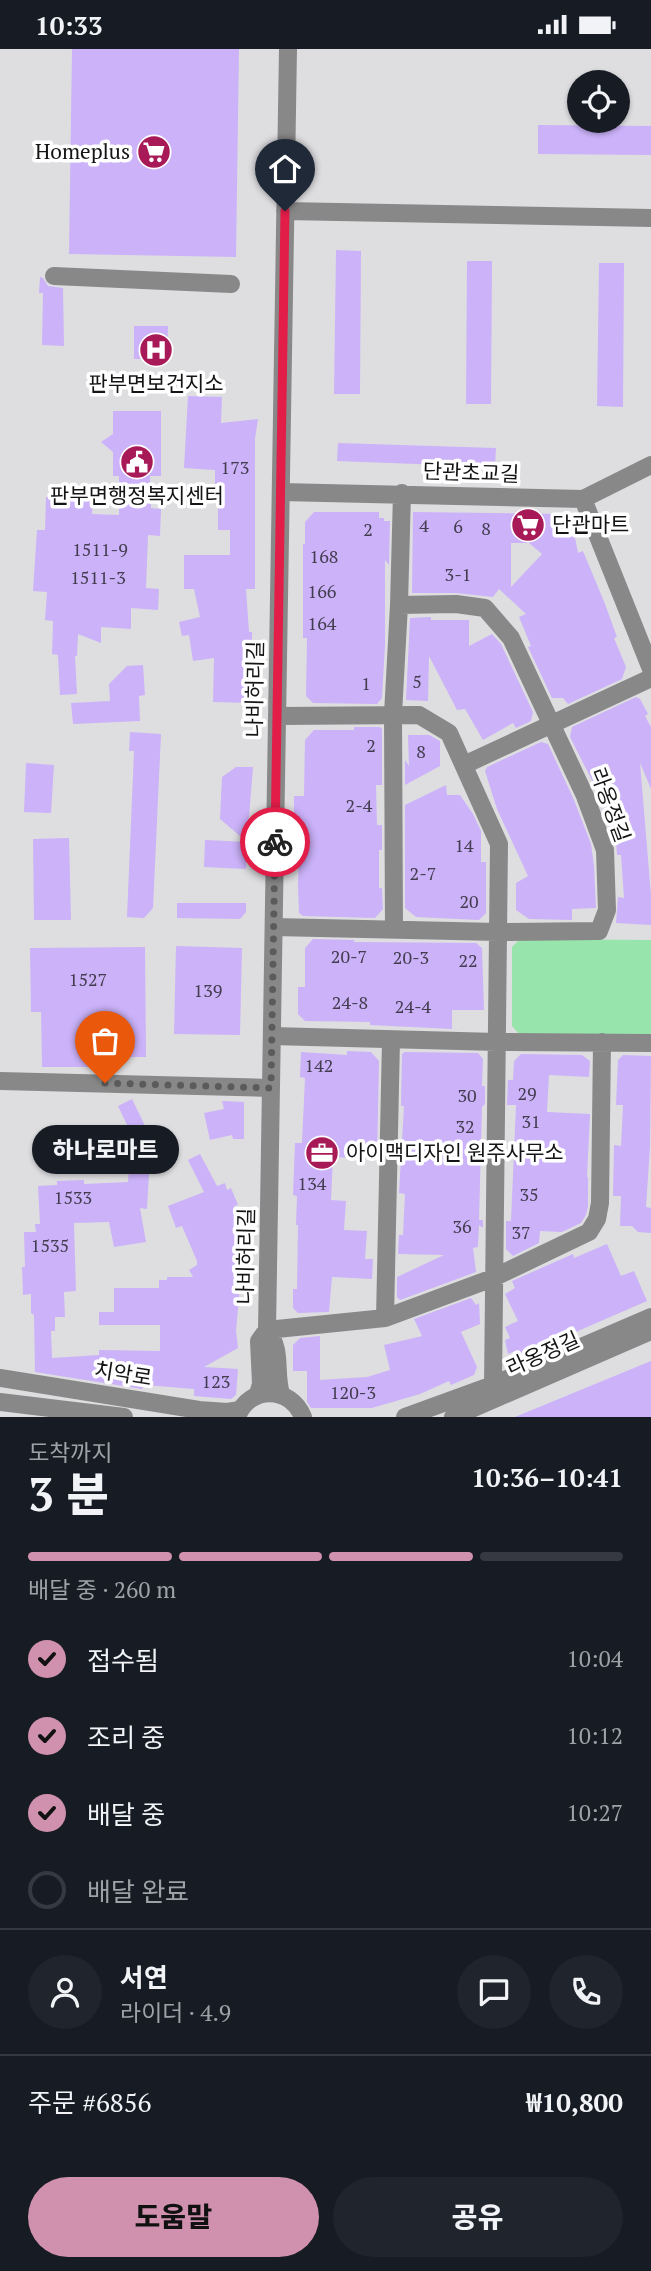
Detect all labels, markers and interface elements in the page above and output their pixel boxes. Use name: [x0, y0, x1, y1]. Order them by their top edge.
text: 10:33: [35, 8, 103, 42]
map controls: [567, 70, 630, 133]
button: locate: [567, 70, 630, 133]
supermarket icon: Homeplus: [135, 133, 173, 171]
place label: Homeplus: [35, 137, 130, 165]
pin: [255, 139, 315, 211]
icon: home: [266, 150, 304, 188]
hospital icon: 판부면보건지소: [137, 331, 175, 369]
place label: 판부면보건지소: [88, 369, 224, 397]
public building icon: 판부면행정복지센터: [118, 443, 156, 481]
house number: 173: [221, 455, 249, 479]
street label: 단관초교길: [422, 456, 520, 488]
place label: 판부면행정복지센터: [50, 481, 224, 509]
supermarket icon: 단관마트: [509, 506, 547, 544]
place label: 단관마트: [552, 510, 629, 538]
house number: 4: [419, 513, 429, 537]
house number: 6: [453, 514, 463, 538]
house number: 8: [481, 516, 491, 540]
house number: 2: [363, 517, 373, 541]
house number: 1511-9: [72, 537, 128, 561]
house number: 168: [310, 544, 338, 568]
house number: 3-1: [445, 562, 471, 586]
house number: 1511-3: [70, 565, 126, 589]
house number: 166: [308, 579, 337, 603]
house number: 164: [308, 611, 337, 635]
street label: 나비허리길: [239, 640, 269, 738]
house number: 5: [412, 669, 422, 693]
house number: 1: [361, 671, 371, 695]
house number: 2: [366, 733, 376, 757]
house number: 8: [416, 739, 426, 763]
street label: 라옹정길: [585, 764, 637, 846]
house number: 2-4: [346, 793, 373, 817]
courier: [240, 807, 310, 877]
icon: bike: [256, 823, 294, 861]
house number: 14: [454, 833, 474, 857]
house number: 2-7: [410, 861, 436, 885]
house number: 20: [459, 889, 479, 913]
house number: 20-7: [331, 944, 367, 968]
house number: 20-3: [393, 945, 429, 969]
house number: 22: [458, 948, 478, 972]
house number: 1527: [69, 967, 107, 991]
house number: 139: [194, 978, 222, 1002]
house number: 24-8: [332, 990, 368, 1014]
house number: 24-4: [395, 994, 432, 1018]
pin: [75, 1011, 135, 1083]
icon: bag: [86, 1022, 124, 1060]
house number: 142: [305, 1053, 333, 1077]
house number: 29: [517, 1081, 537, 1105]
house number: 30: [457, 1083, 477, 1107]
house number: 31: [521, 1109, 541, 1133]
house number: 32: [455, 1114, 475, 1138]
callout: 하나로마트: [32, 1125, 178, 1174]
text: 하나로마트: [53, 1134, 158, 1165]
office icon: 아이맥디자인 원주사무소: [303, 1134, 341, 1172]
place label: 아이맥디자인 원주사무소: [346, 1138, 564, 1166]
house number: 134: [298, 1171, 327, 1195]
house number: 35: [519, 1182, 539, 1206]
house number: 1533: [54, 1185, 92, 1209]
street label: 나비허리길: [230, 1207, 260, 1305]
house number: 36: [452, 1214, 472, 1238]
house number: 37: [511, 1220, 531, 1244]
house number: 1535: [31, 1233, 69, 1257]
street label: 라옹정길: [502, 1325, 584, 1382]
street label: 치악로: [92, 1355, 154, 1391]
house number: 123: [202, 1369, 230, 1393]
house number: 120-3: [330, 1380, 376, 1404]
text: 도착까지: [28, 1437, 113, 1468]
text: 10:36–10:41: [471, 1460, 623, 1494]
text: 3 분: [28, 1463, 109, 1524]
text: 배달 중 · 260 m: [28, 1574, 176, 1605]
icon: check: [28, 1640, 66, 1678]
text: 접수됨: [87, 1643, 159, 1677]
text: 10:04: [566, 1643, 623, 1674]
icon: check: [28, 1717, 66, 1755]
text: 조리 중: [87, 1720, 165, 1754]
text: 10:12: [566, 1720, 623, 1751]
icon: check: [28, 1794, 66, 1832]
text: 배달 중: [87, 1797, 165, 1831]
text: 10:27: [566, 1797, 623, 1828]
text: 배달 완료: [87, 1874, 189, 1908]
button: person: [28, 1955, 102, 2029]
button: chat: [457, 1955, 531, 2029]
button: phone: [549, 1955, 623, 2029]
text: 서연: [120, 1960, 168, 1994]
text: 라이더 · 4.9: [120, 1997, 231, 2028]
text: 주문 #6856: [28, 2085, 151, 2119]
text: ₩10,800: [526, 2085, 623, 2119]
button: 도움말: [28, 2177, 319, 2257]
button: 공유: [333, 2177, 623, 2257]

